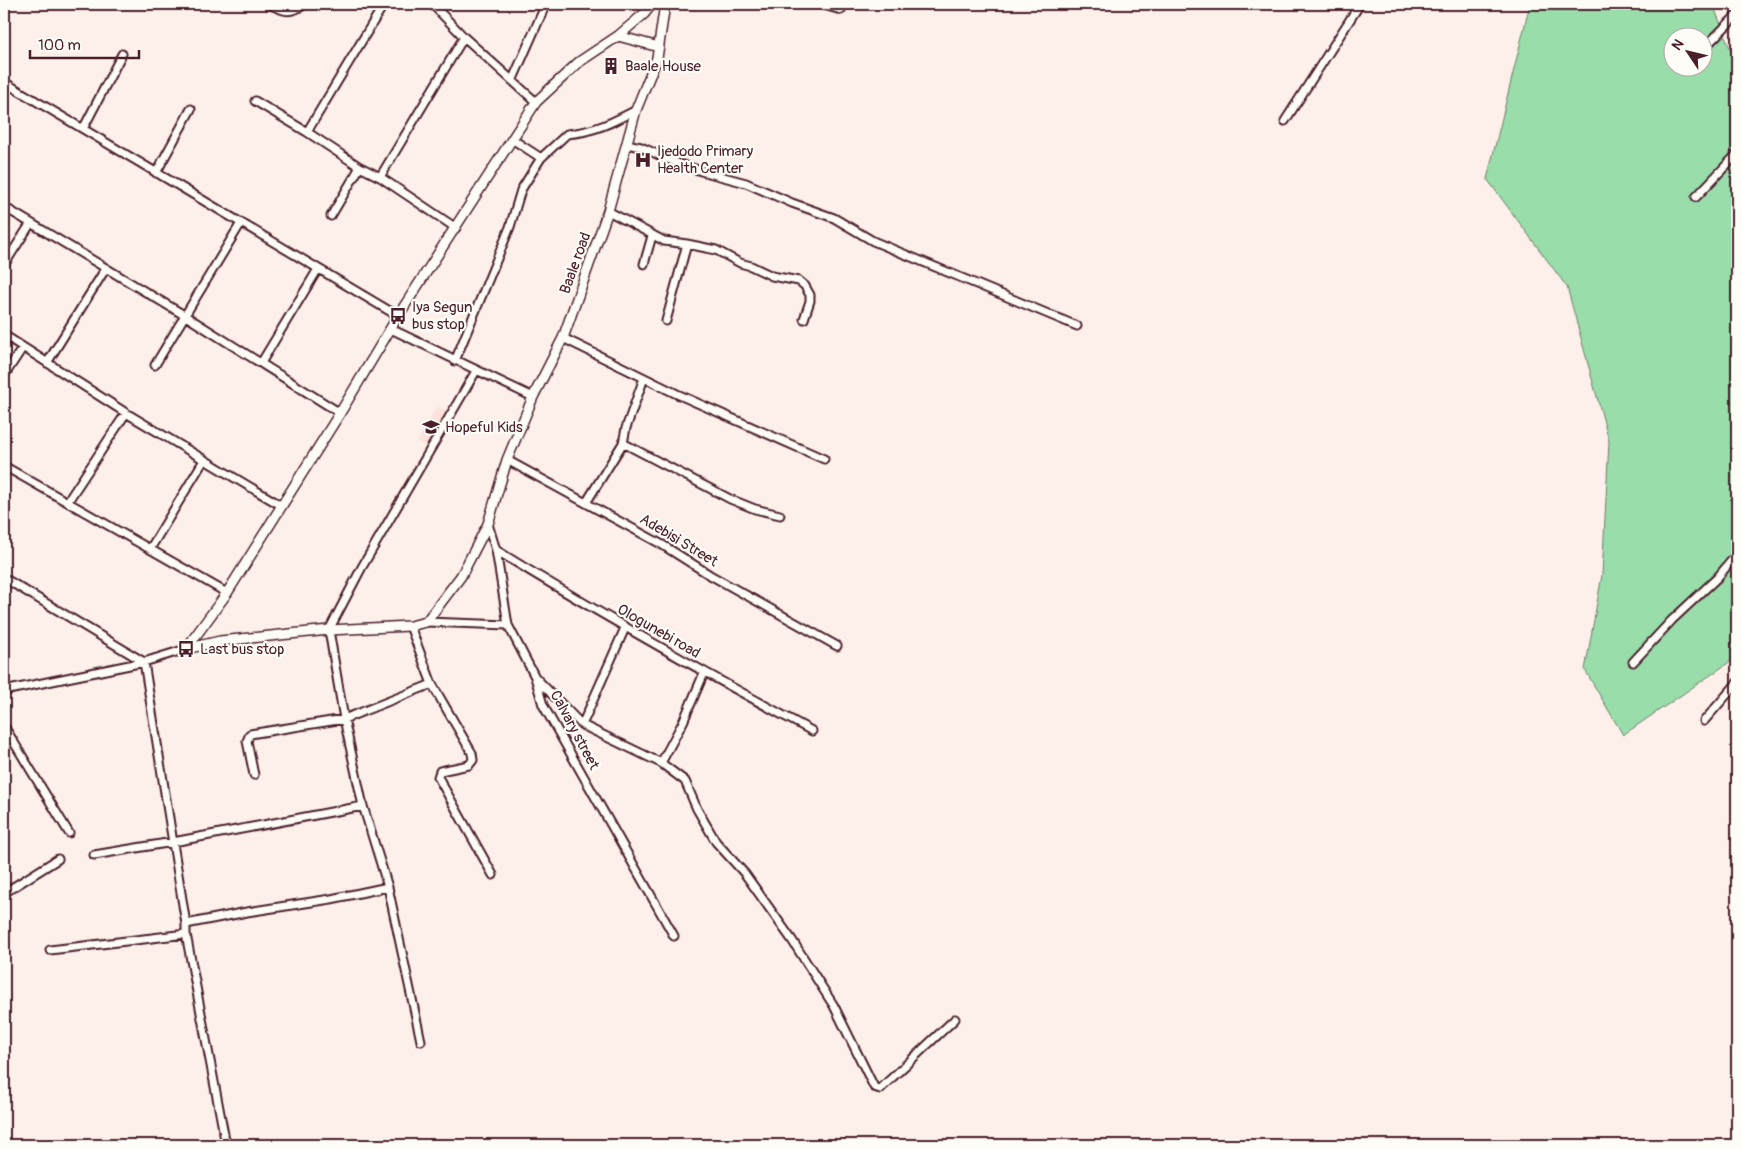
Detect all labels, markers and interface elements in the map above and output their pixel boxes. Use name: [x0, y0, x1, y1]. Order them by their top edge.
scale bar: [30, 28, 139, 60]
north arrow: [1664, 28, 1714, 78]
text: 100 m: [38, 36, 81, 55]
text: N: [1668, 36, 1687, 54]
building icon: Baale House: [601, 56, 621, 76]
place label: Baale House: [625, 57, 701, 76]
place label: Ijedodo Primary Health Center: [657, 142, 754, 178]
hospital icon: Ijedodo Primary Health Center: [633, 150, 653, 170]
street label: Baale road: [556, 230, 595, 297]
place label: Iya Segun bus stop: [412, 298, 473, 334]
bus stop icon: Iya Segun bus stop: [388, 306, 408, 326]
school or university icon: Hopeful Kids: [421, 417, 441, 437]
place label: Hopeful Kids: [445, 418, 523, 437]
street label: Adebisi Street: [636, 510, 722, 572]
street label: Ologunebi road: [614, 600, 704, 663]
bus stop icon: Last bus stop: [176, 639, 196, 659]
place label: Last bus stop: [200, 640, 284, 659]
street label: Calvary street: [546, 687, 604, 774]

